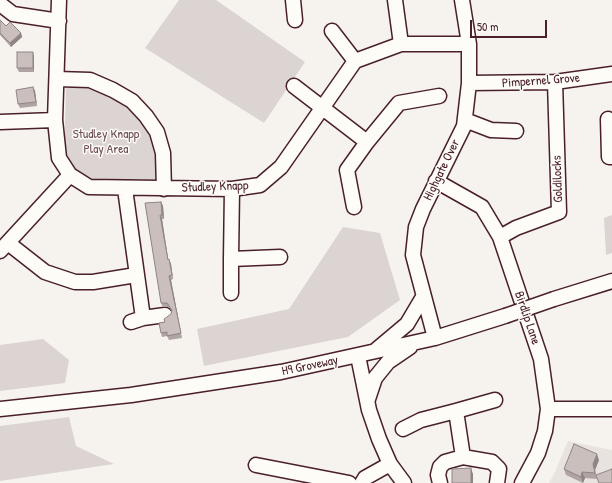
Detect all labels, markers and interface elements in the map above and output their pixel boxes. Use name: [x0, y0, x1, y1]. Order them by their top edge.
scale bar: [472, 12, 549, 38]
text: 50 m: [477, 18, 498, 35]
street label: Pimpernel Grove: [501, 70, 581, 92]
park label: Studley Knapp Play Area: [73, 127, 139, 158]
street label: Highgate Over: [420, 137, 464, 203]
street label: Goldilocks: [549, 155, 567, 203]
street label: Studley Knapp: [181, 178, 249, 196]
street label: Birdlip Lane: [511, 289, 543, 347]
street label: H9 Groveway: [280, 352, 340, 380]

